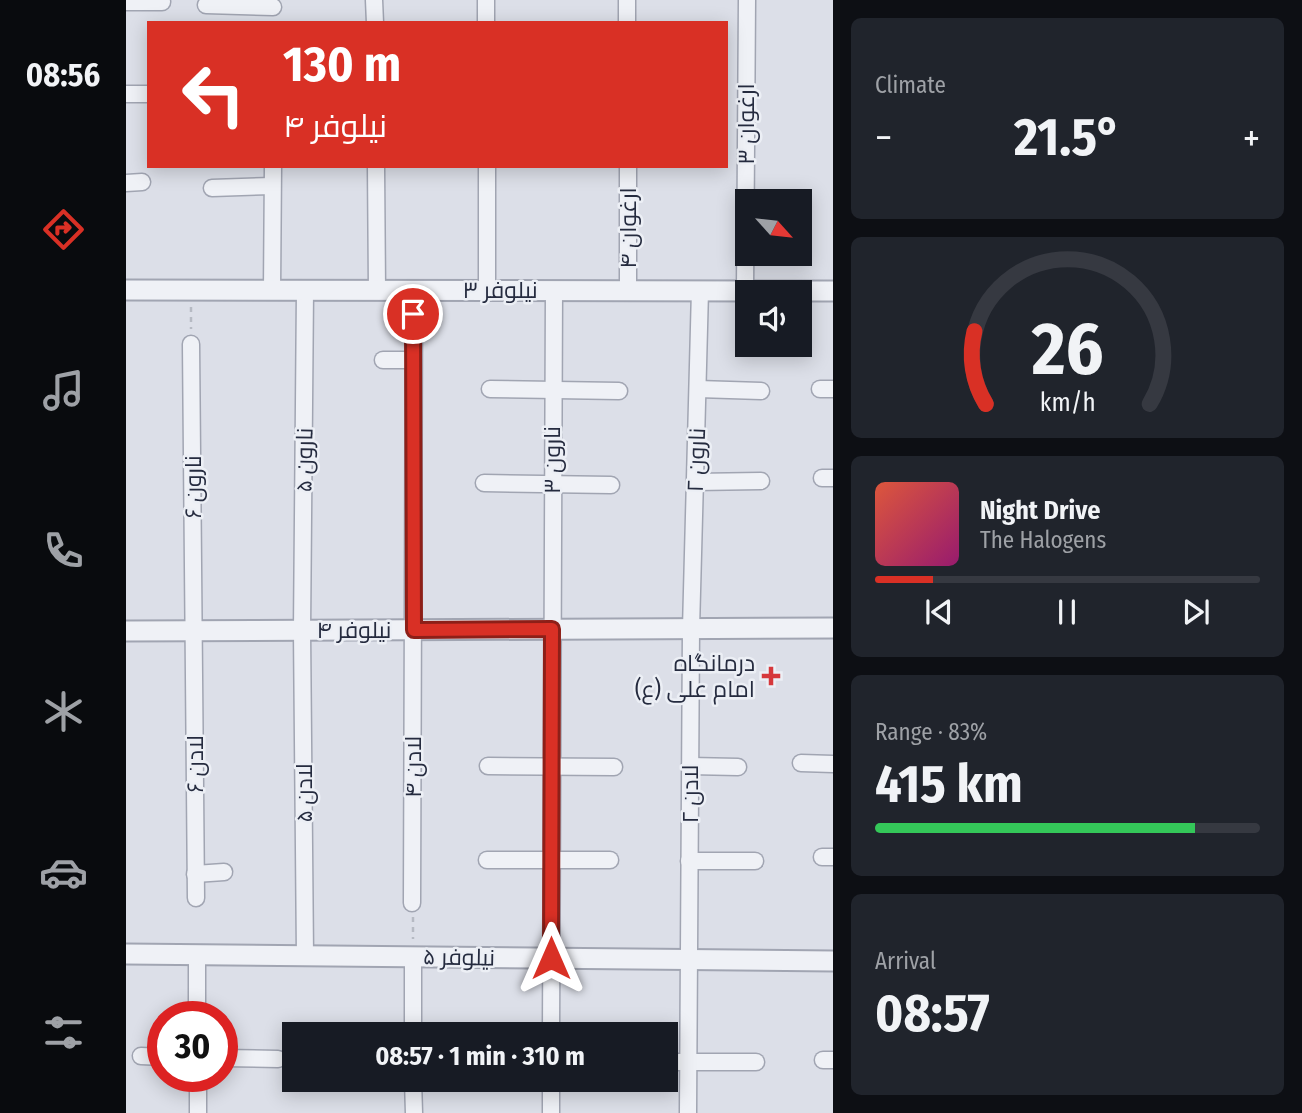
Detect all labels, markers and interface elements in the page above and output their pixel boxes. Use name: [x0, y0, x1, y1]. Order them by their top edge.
text: 130 m: [283, 35, 401, 94]
icon: left: [168, 49, 259, 140]
text: 08:56: [26, 56, 100, 94]
text: Climate: [875, 71, 946, 99]
street label: ارغوان ۳: [732, 83, 760, 165]
text: 21.5°: [1014, 106, 1121, 169]
text: نیلوفر ۴: [283, 107, 387, 145]
text: −: [875, 115, 892, 161]
text: +: [1243, 115, 1260, 161]
street label: ارغوان ۴: [614, 187, 642, 269]
north arrow: [735, 189, 812, 266]
map controls: [735, 189, 812, 357]
icon: directions: [39, 205, 88, 254]
street label: نیلوفر ۳: [462, 276, 538, 304]
button: sound: [735, 280, 812, 357]
pin: [383, 284, 443, 344]
icon: arrive: [394, 295, 432, 333]
text: 26: [1031, 306, 1103, 393]
icon: music: [39, 366, 88, 415]
text: km/h: [1040, 387, 1095, 417]
street label: نارون ۳: [538, 426, 566, 494]
street label: نارون ۵: [289, 427, 319, 493]
street label: نارون ۲: [681, 427, 711, 493]
street label: نارون ۶: [179, 455, 207, 519]
text: Night Drive: [980, 495, 1100, 526]
icon: phone: [39, 526, 88, 575]
text: The Halogens: [980, 526, 1106, 554]
icon: previous: [920, 593, 958, 631]
icon: pause: [1048, 593, 1086, 631]
icon: next: [1177, 593, 1215, 631]
street label: نیلوفر ۴: [317, 616, 391, 644]
place label: درمانگاه امام علی (ع): [635, 649, 755, 705]
marker: درمانگاه امام علی (ع): [761, 666, 781, 686]
icon: climate: [39, 687, 88, 736]
text: Range · 83%: [875, 718, 987, 746]
street label: لادن ۶: [181, 735, 209, 793]
street label: لادن ۴: [399, 736, 427, 798]
text: 415 km: [875, 753, 1023, 816]
street label: لادن ۵: [290, 763, 318, 823]
street label: لادن ۲: [676, 765, 704, 823]
icon: car: [39, 848, 88, 897]
position arrow: [514, 921, 588, 995]
street label: نیلوفر ۵: [423, 942, 495, 972]
text: Arrival: [875, 947, 936, 975]
text: 08:57: [875, 982, 990, 1045]
speed limit sign: 30: [147, 1001, 238, 1092]
icon: filters: [39, 1008, 88, 1057]
text: 08:57 · 1 min · 310 m: [375, 1041, 585, 1072]

